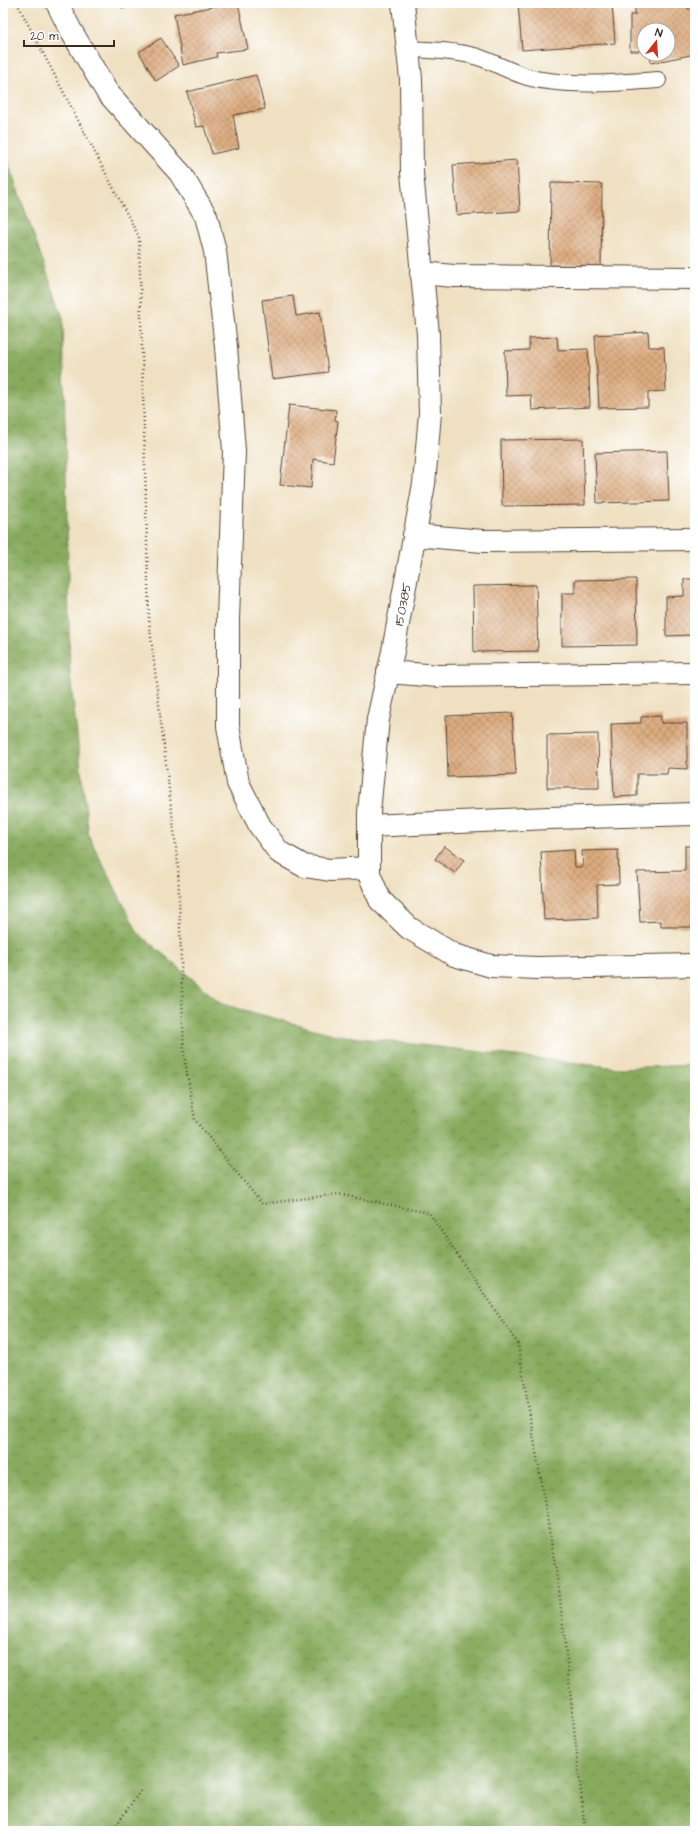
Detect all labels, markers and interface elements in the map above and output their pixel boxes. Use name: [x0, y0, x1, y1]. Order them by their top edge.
scale bar: [24, 22, 114, 48]
north arrow: [636, 22, 676, 62]
text: N: [653, 25, 664, 41]
text: 20 m: [30, 28, 59, 45]
street label: 150385: [390, 581, 416, 627]

